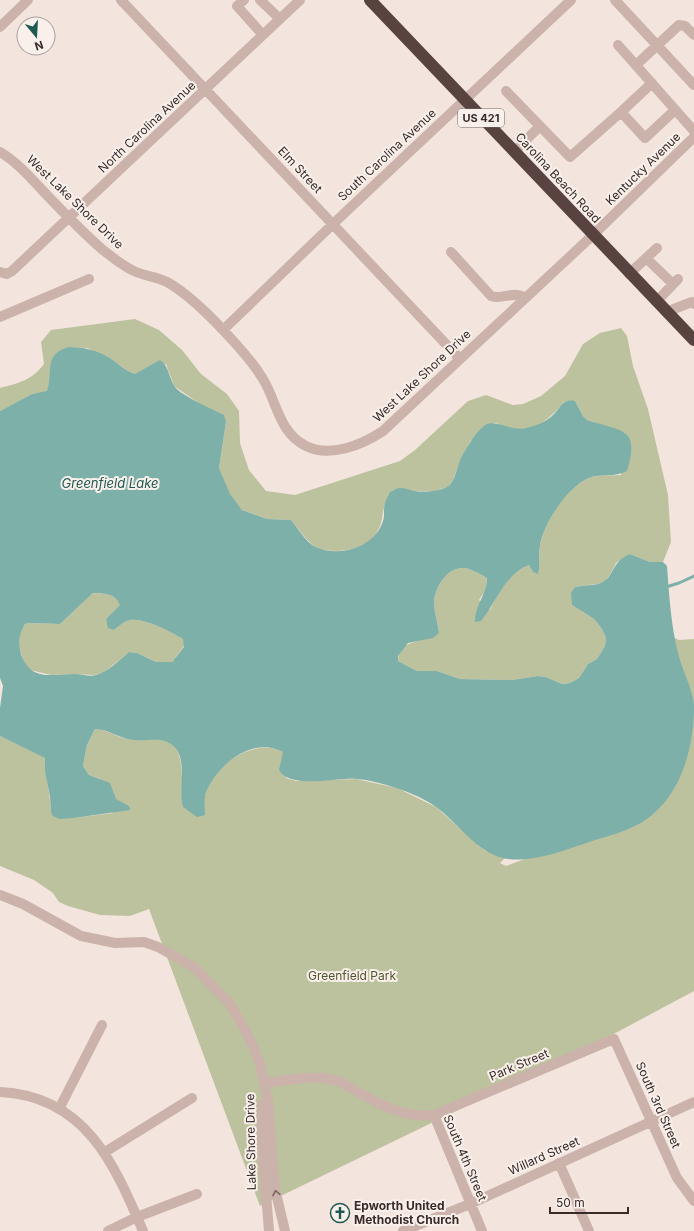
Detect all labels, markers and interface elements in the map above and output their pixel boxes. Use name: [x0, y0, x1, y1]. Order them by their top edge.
north arrow: [16, 16, 56, 56]
text: N: [33, 38, 45, 53]
street label: North Carolina Avenue: [95, 78, 198, 176]
street label: South Carolina Avenue: [335, 105, 439, 204]
road number: US 421: [458, 109, 504, 127]
street label: Carolina Beach Road: [513, 129, 604, 226]
street label: Kentucky Avenue: [602, 129, 683, 208]
street label: Elm Street: [275, 143, 326, 196]
street label: West Lake Shore Drive: [24, 152, 127, 252]
street label: West Lake Shore Drive: [370, 326, 474, 425]
water label: Greenfield Lake: [62, 475, 158, 491]
park label: Greenfield Park: [308, 968, 396, 983]
street label: Park Street: [487, 1045, 551, 1084]
street label: South 3rd Street: [633, 1059, 684, 1150]
street label: Lake Shore Drive: [242, 1094, 259, 1190]
street label: South 4th Street: [441, 1112, 490, 1203]
street label: Willard Street: [506, 1133, 582, 1178]
scale bar: [550, 1189, 628, 1215]
one-way arrow: [273, 1190, 281, 1196]
text: 50 m: [556, 1195, 585, 1210]
place label: Epworth United Methodist Church: [354, 1198, 459, 1227]
church icon: Epworth United Methodist Church: [329, 1202, 351, 1224]

